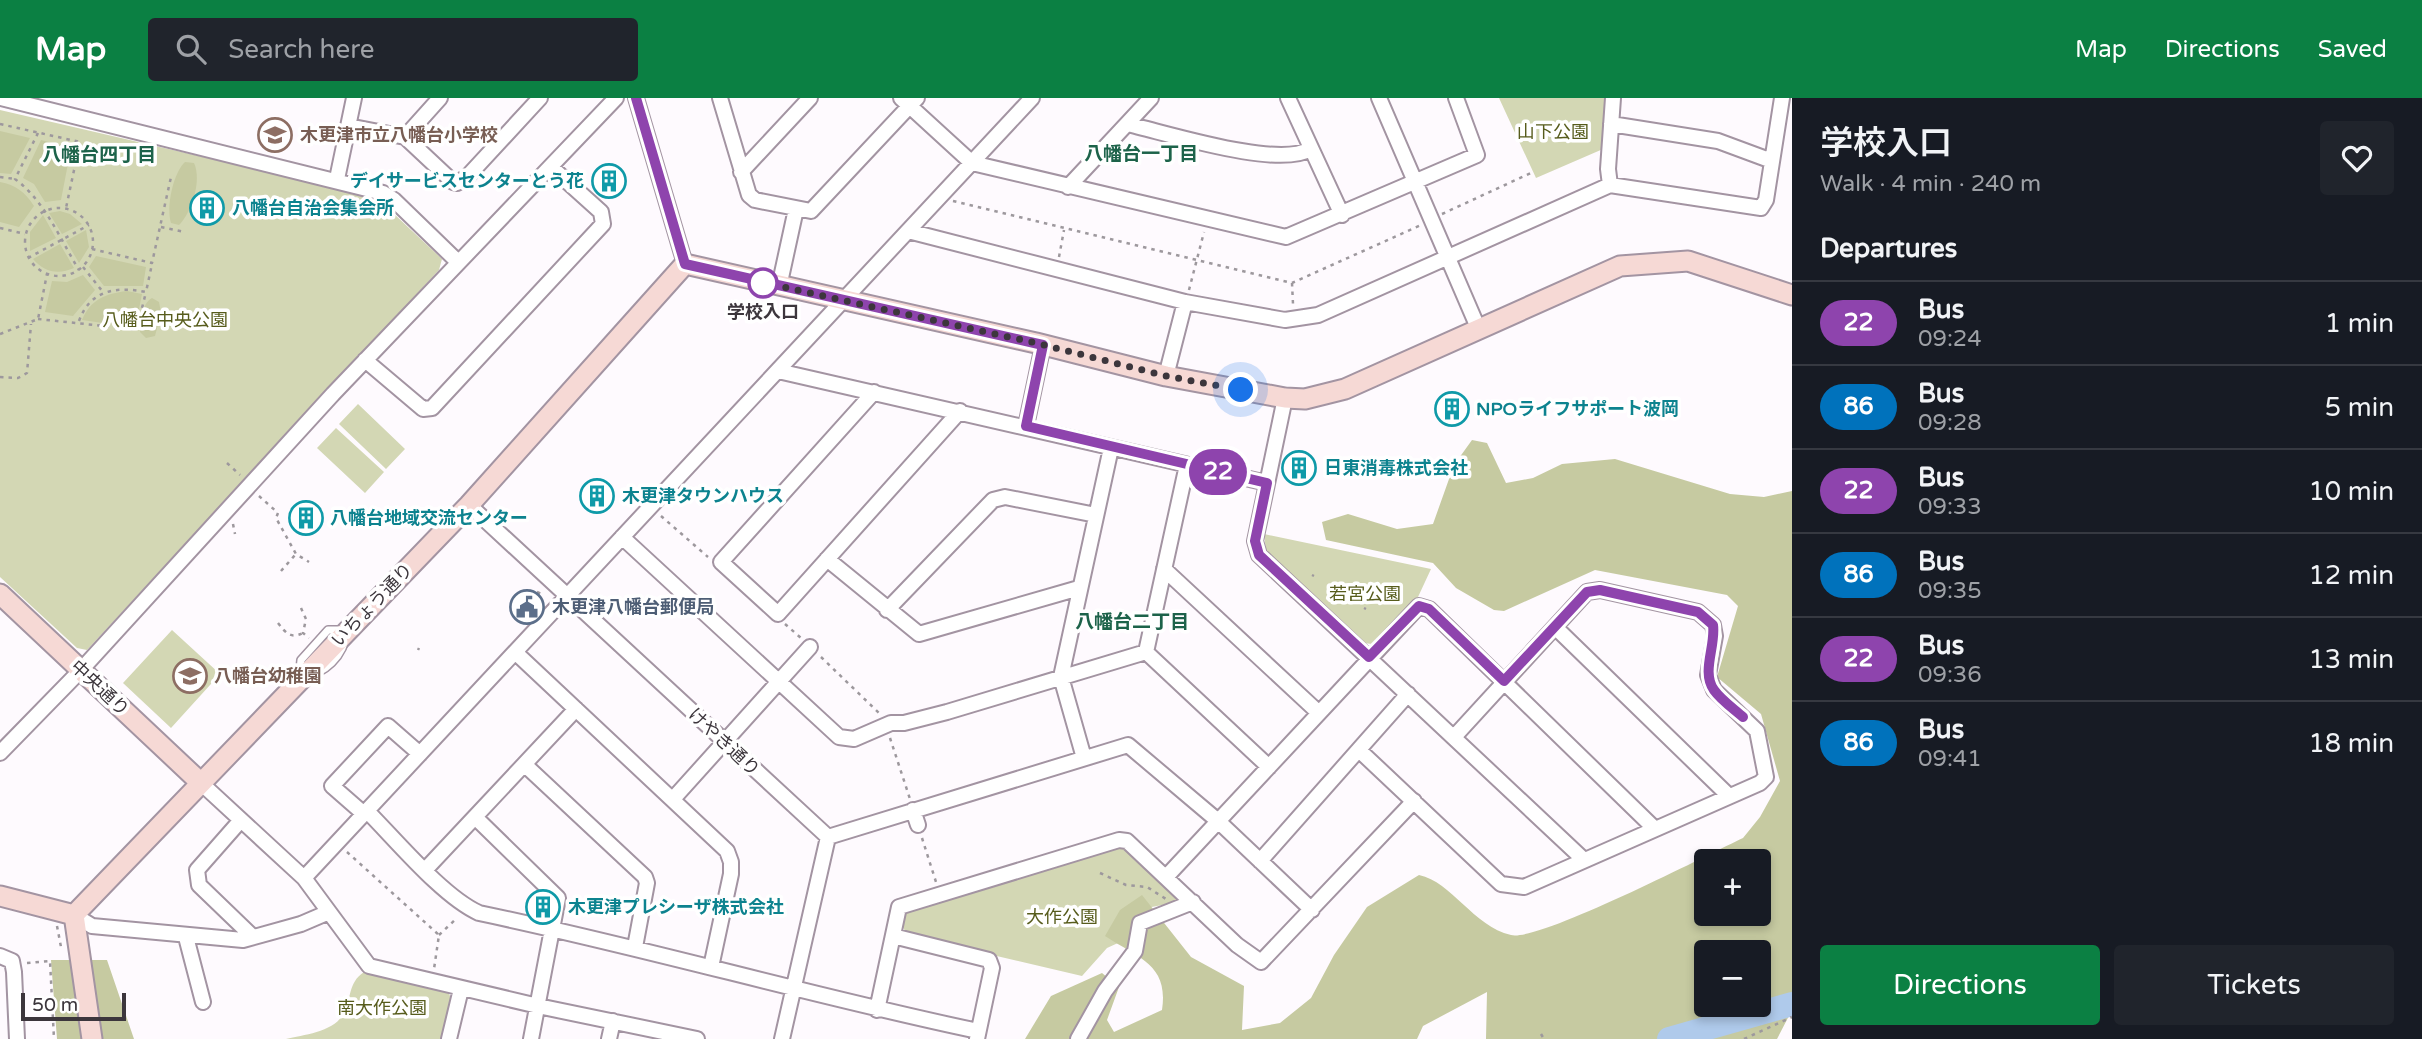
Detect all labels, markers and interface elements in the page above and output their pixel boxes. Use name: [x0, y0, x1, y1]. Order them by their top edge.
search box: [148, 18, 638, 81]
text: Map: [35, 30, 106, 69]
icon: search: [172, 30, 210, 68]
text: Search here: [228, 34, 374, 65]
text: Map: [2075, 35, 2127, 64]
text: Directions: [2165, 35, 2280, 64]
text: Saved: [2318, 35, 2387, 64]
school or university icon: 木更津市立八幡台小学校: [256, 116, 294, 154]
park label: 山下公園: [1517, 121, 1589, 143]
button: heart: [2320, 121, 2394, 195]
place label: 木更津市立八幡台小学校: [300, 124, 498, 146]
text: 学校入口: [1820, 124, 1952, 163]
district label: 八幡台一丁目: [1084, 143, 1198, 165]
district label: 八幡台四丁目: [42, 144, 156, 166]
building icon: デイサービスセンターとう花: [590, 162, 628, 200]
place label: デイサービスセンターとう花: [350, 170, 584, 192]
text: Walk · 4 min · 240 m: [1820, 170, 2041, 198]
building icon: 八幡台自治会集会所: [188, 189, 226, 227]
place label: 八幡台自治会集会所: [232, 197, 394, 219]
text: Departures: [1820, 233, 1957, 264]
marker: 学校入口: [748, 268, 778, 298]
text: Bus: [1918, 294, 1964, 325]
place label: 学校入口: [727, 301, 799, 323]
text: 22: [1843, 308, 1874, 337]
text: 1 min: [2325, 308, 2394, 339]
park label: 八幡台中央公園: [102, 309, 228, 331]
text: 09:24: [1918, 325, 1982, 353]
your location: [1223, 372, 1258, 407]
text: Bus: [1918, 378, 1964, 409]
building icon: NPOライフサポート波岡: [1433, 390, 1471, 428]
text: 86: [1843, 392, 1874, 421]
text: 5 min: [2325, 392, 2394, 423]
place label: NPOライフサポート波岡: [1476, 398, 1679, 420]
text: 09:28: [1918, 409, 1982, 437]
line badge: 22: [1186, 449, 1250, 495]
building icon: 日東消毒株式会社: [1280, 449, 1318, 487]
text: 22: [1203, 457, 1233, 486]
place label: 日東消毒株式会社: [1324, 457, 1468, 479]
text: Bus: [1918, 462, 1964, 493]
text: 22: [1843, 476, 1874, 505]
text: 10 min: [2308, 476, 2394, 507]
building icon: 木更津タウンハウス: [578, 477, 616, 515]
place label: 木更津タウンハウス: [622, 485, 784, 507]
text: 09:33: [1918, 493, 1982, 521]
building icon: 八幡台地域交流センター: [287, 499, 325, 537]
place label: 八幡台地域交流センター: [330, 507, 528, 529]
text: Bus: [1918, 546, 1964, 577]
street label: いちょう通り: [327, 559, 417, 651]
text: 86: [1843, 560, 1874, 589]
text: 12 min: [2308, 560, 2394, 591]
text: 09:35: [1918, 577, 1982, 605]
park label: 若宮公園: [1329, 583, 1401, 605]
public building icon: 木更津八幡台郵便局: [508, 588, 546, 626]
place label: 木更津八幡台郵便局: [552, 596, 714, 618]
district label: 八幡台二丁目: [1075, 611, 1189, 633]
text: Bus: [1918, 630, 1964, 661]
text: 22: [1843, 644, 1874, 673]
text: 13 min: [2308, 644, 2394, 675]
street label: 中央通り: [66, 655, 134, 721]
school or university icon: 八幡台幼稚園: [171, 657, 209, 695]
text: 09:36: [1918, 661, 1982, 689]
place label: 八幡台幼稚園: [214, 665, 322, 687]
street label: けやき通り: [684, 703, 764, 781]
text: Bus: [1918, 714, 1964, 745]
text: 86: [1843, 728, 1874, 757]
text: 18 min: [2308, 728, 2394, 759]
text: 09:41: [1918, 745, 1982, 773]
map controls: [1694, 849, 1771, 1017]
button: +: [1694, 849, 1771, 926]
building icon: 木更津プレシーザ株式会社: [524, 888, 562, 926]
place label: 木更津プレシーザ株式会社: [568, 896, 784, 918]
park label: 大作公園: [1026, 906, 1098, 928]
button: −: [1694, 940, 1771, 1017]
button: Directions: [1820, 945, 2100, 1025]
button: Tickets: [2114, 945, 2394, 1025]
scale bar: [21, 990, 126, 1022]
text: 50 m: [32, 994, 78, 1016]
park label: 南大作公園: [337, 997, 427, 1019]

